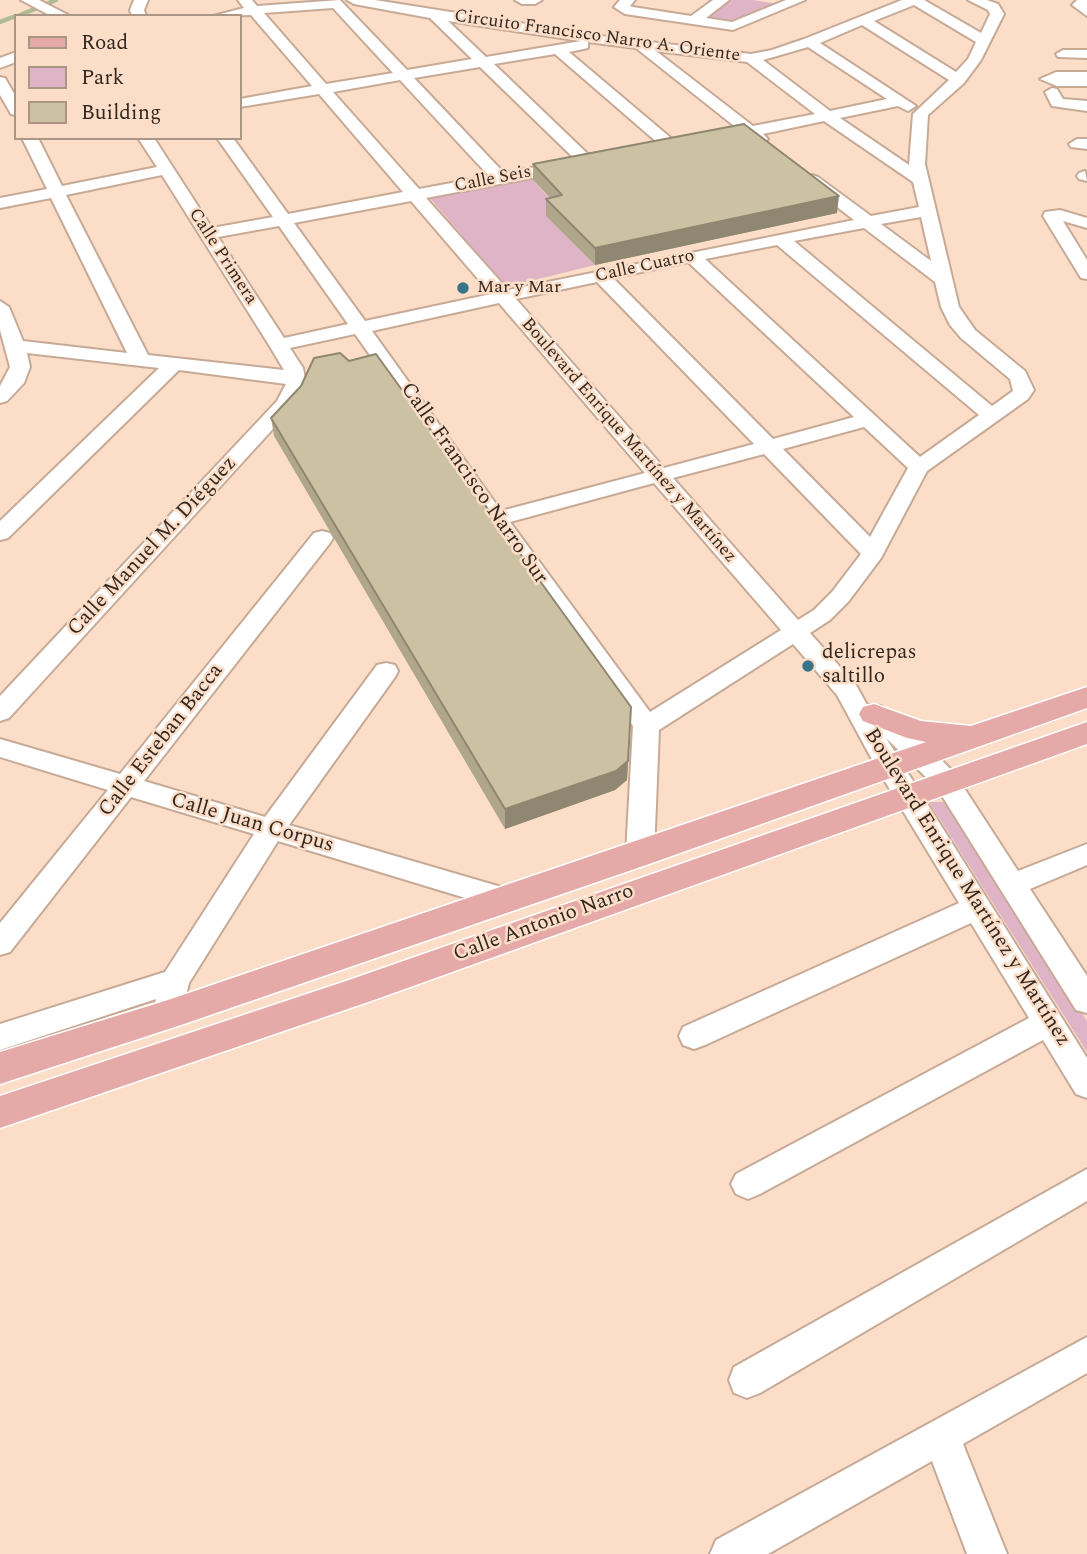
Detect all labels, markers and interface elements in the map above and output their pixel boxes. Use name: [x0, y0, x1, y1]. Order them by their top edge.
street label: Circuito Francisco Narro A. Oriente: [453, 6, 741, 68]
legend: [14, 14, 242, 140]
text: Road: [81, 27, 128, 59]
text: Park: [81, 62, 124, 94]
text: Building: [81, 97, 161, 129]
street label: Calle Seis: [453, 162, 533, 198]
street label: Calle Primera: [183, 205, 261, 309]
street label: Calle Cuatro: [593, 246, 697, 288]
place label: Mar y Mar: [477, 277, 561, 299]
marker: Mar y Mar: [455, 280, 471, 296]
street label: Boulevard Enrique Martínez y Martínez: [516, 314, 740, 568]
street label: Calle Francisco Narro Sur: [394, 378, 552, 590]
street label: Calle Manuel M. Diéguez: [63, 452, 243, 642]
place label: delicrepas saltillo: [822, 641, 917, 691]
marker: delicrepas saltillo: [800, 658, 816, 674]
street label: Calle Esteban Bacca: [94, 659, 230, 823]
street label: Boulevard Enrique Martínez y Martínez: [857, 724, 1075, 1052]
street label: Calle Juan Corpus: [168, 789, 336, 859]
street label: Calle Antonio Narro: [450, 880, 638, 968]

